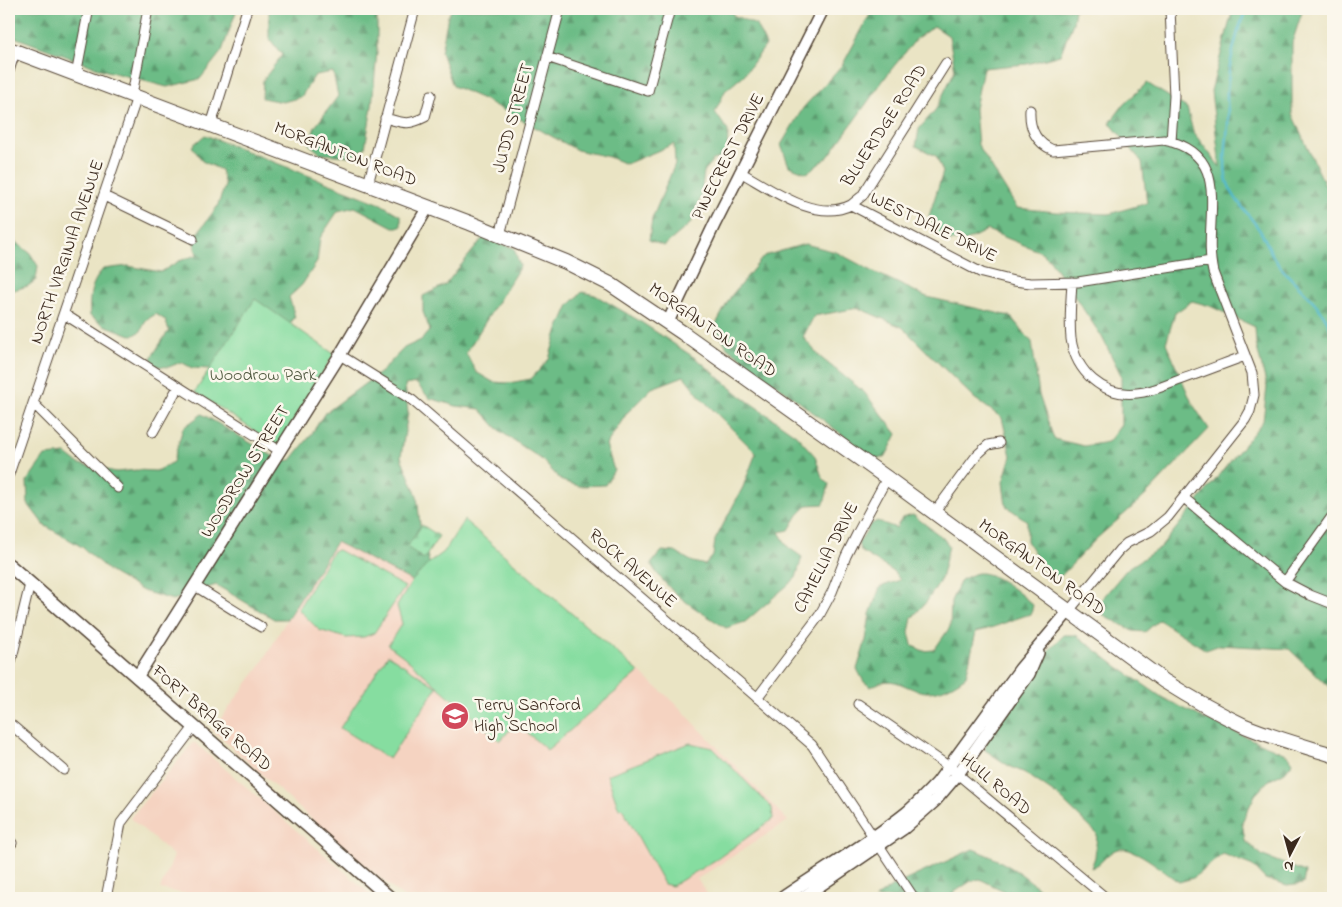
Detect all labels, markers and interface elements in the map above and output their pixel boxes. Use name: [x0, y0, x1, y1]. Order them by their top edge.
street label: JUDD STREET: [487, 60, 541, 176]
street label: BLUERIDGE ROAD: [835, 60, 934, 193]
street label: PINECREST DRIVE: [686, 89, 772, 225]
street label: MORGANTON ROAD: [270, 116, 420, 194]
street label: NORTH VIRGINIA AVENUE: [24, 156, 112, 348]
street label: WESTDALE DRIVE: [865, 186, 1001, 270]
street label: MORGANTON ROAD: [643, 277, 781, 385]
park label: Woodrow Park: [210, 363, 316, 389]
street label: WOODROW STREET: [195, 401, 297, 543]
street label: CAMELLIA DRIVE: [788, 498, 866, 618]
street label: MORGANTON ROAD: [972, 513, 1110, 623]
street label: ROCK AVENUE: [582, 523, 682, 615]
street label: FORT BRAGG ROAD: [144, 659, 277, 779]
place label: Terry Sanford High School: [474, 693, 581, 741]
school or university icon: Terry Sanford High School: [440, 701, 470, 731]
street label: HULL ROAD: [954, 747, 1036, 823]
north arrow: [1264, 830, 1314, 880]
text: N: [1283, 855, 1295, 876]

